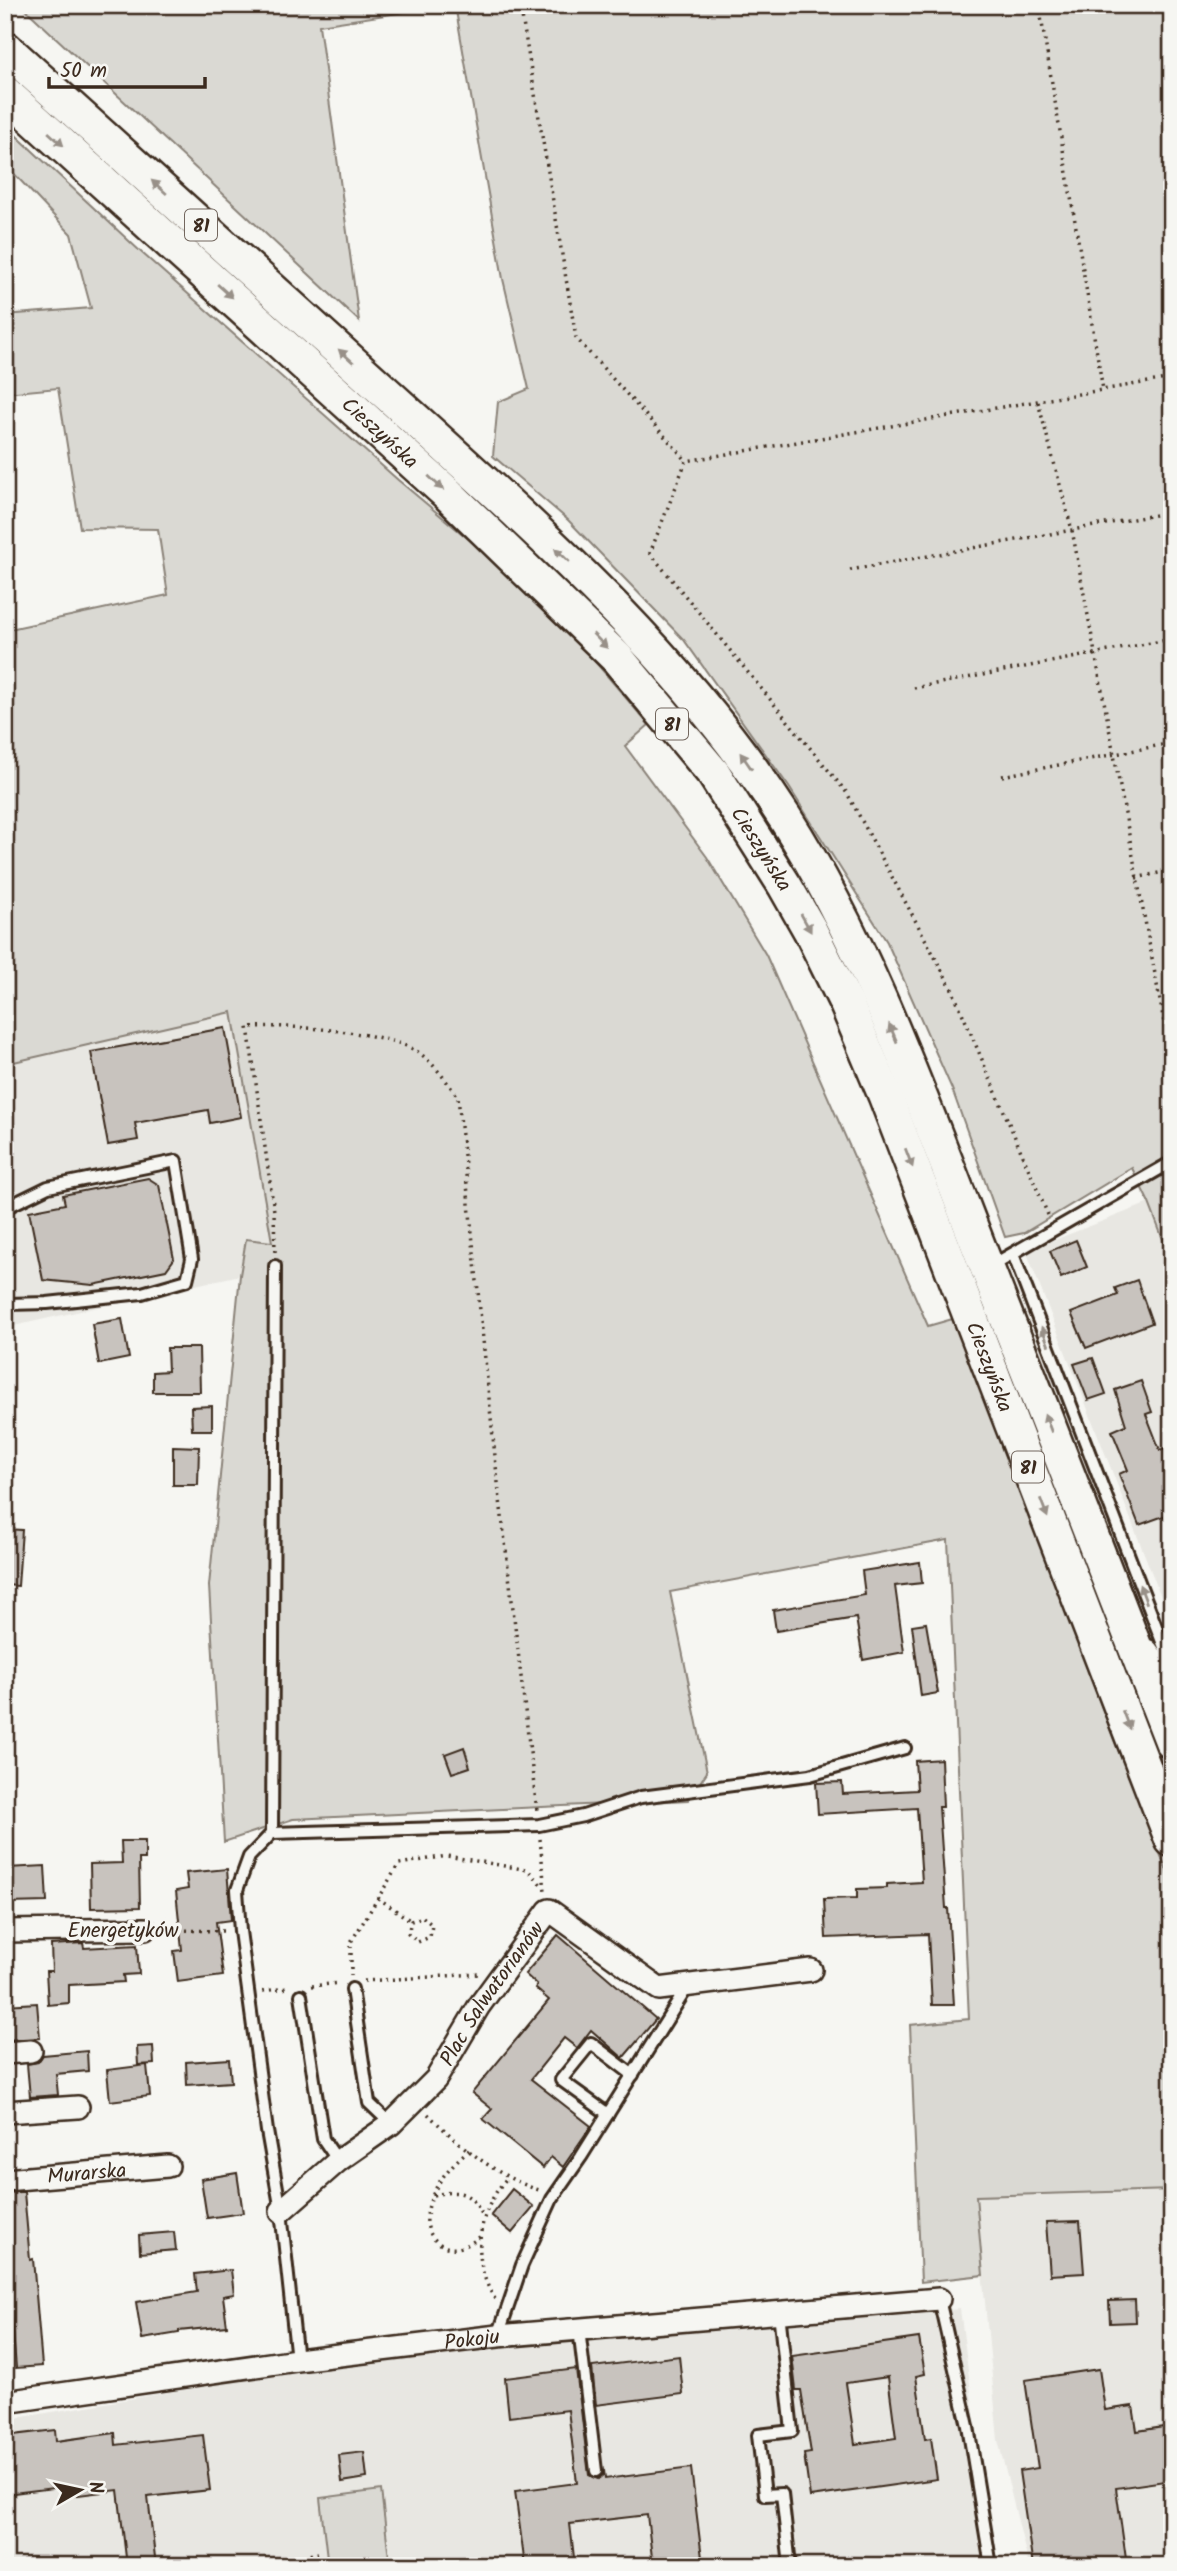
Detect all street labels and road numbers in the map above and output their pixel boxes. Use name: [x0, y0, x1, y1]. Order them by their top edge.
road number: 81: [185, 210, 217, 241]
street label: Cieszyńska: [333, 390, 425, 478]
road number: 81: [656, 708, 688, 740]
street label: Cieszyńska: [721, 801, 800, 899]
street label: Cieszyńska: [956, 1317, 1021, 1418]
road number: 81: [1012, 1452, 1044, 1483]
street label: Plac Salwatorianów: [432, 1914, 554, 2073]
street label: Energetyków: [68, 1915, 179, 1948]
street label: Murarska: [46, 2155, 128, 2194]
street label: Pokoju: [442, 2321, 502, 2360]

